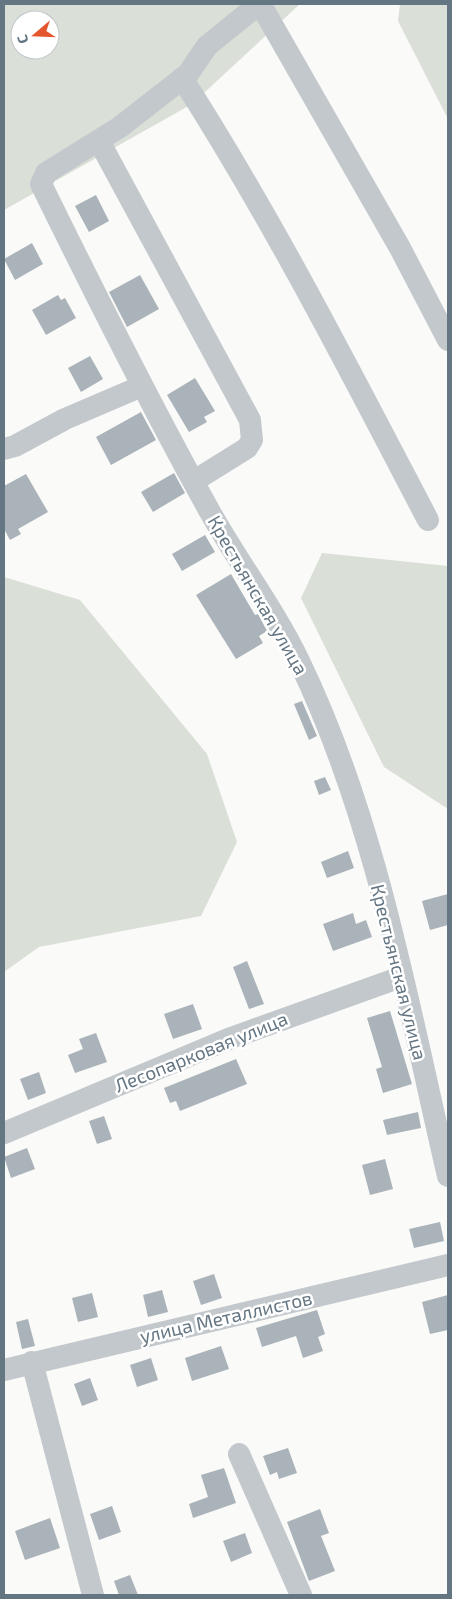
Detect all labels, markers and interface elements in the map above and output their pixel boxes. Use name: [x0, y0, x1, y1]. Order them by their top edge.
north arrow: [10, 10, 60, 60]
text: С: [13, 33, 32, 46]
street label: Крестьянская улица: [203, 511, 313, 679]
street label: Крестьянская улица: [366, 882, 432, 1062]
street label: Лесопарковая улица: [111, 1006, 291, 1098]
street label: улица Металлистов: [138, 1286, 314, 1348]

